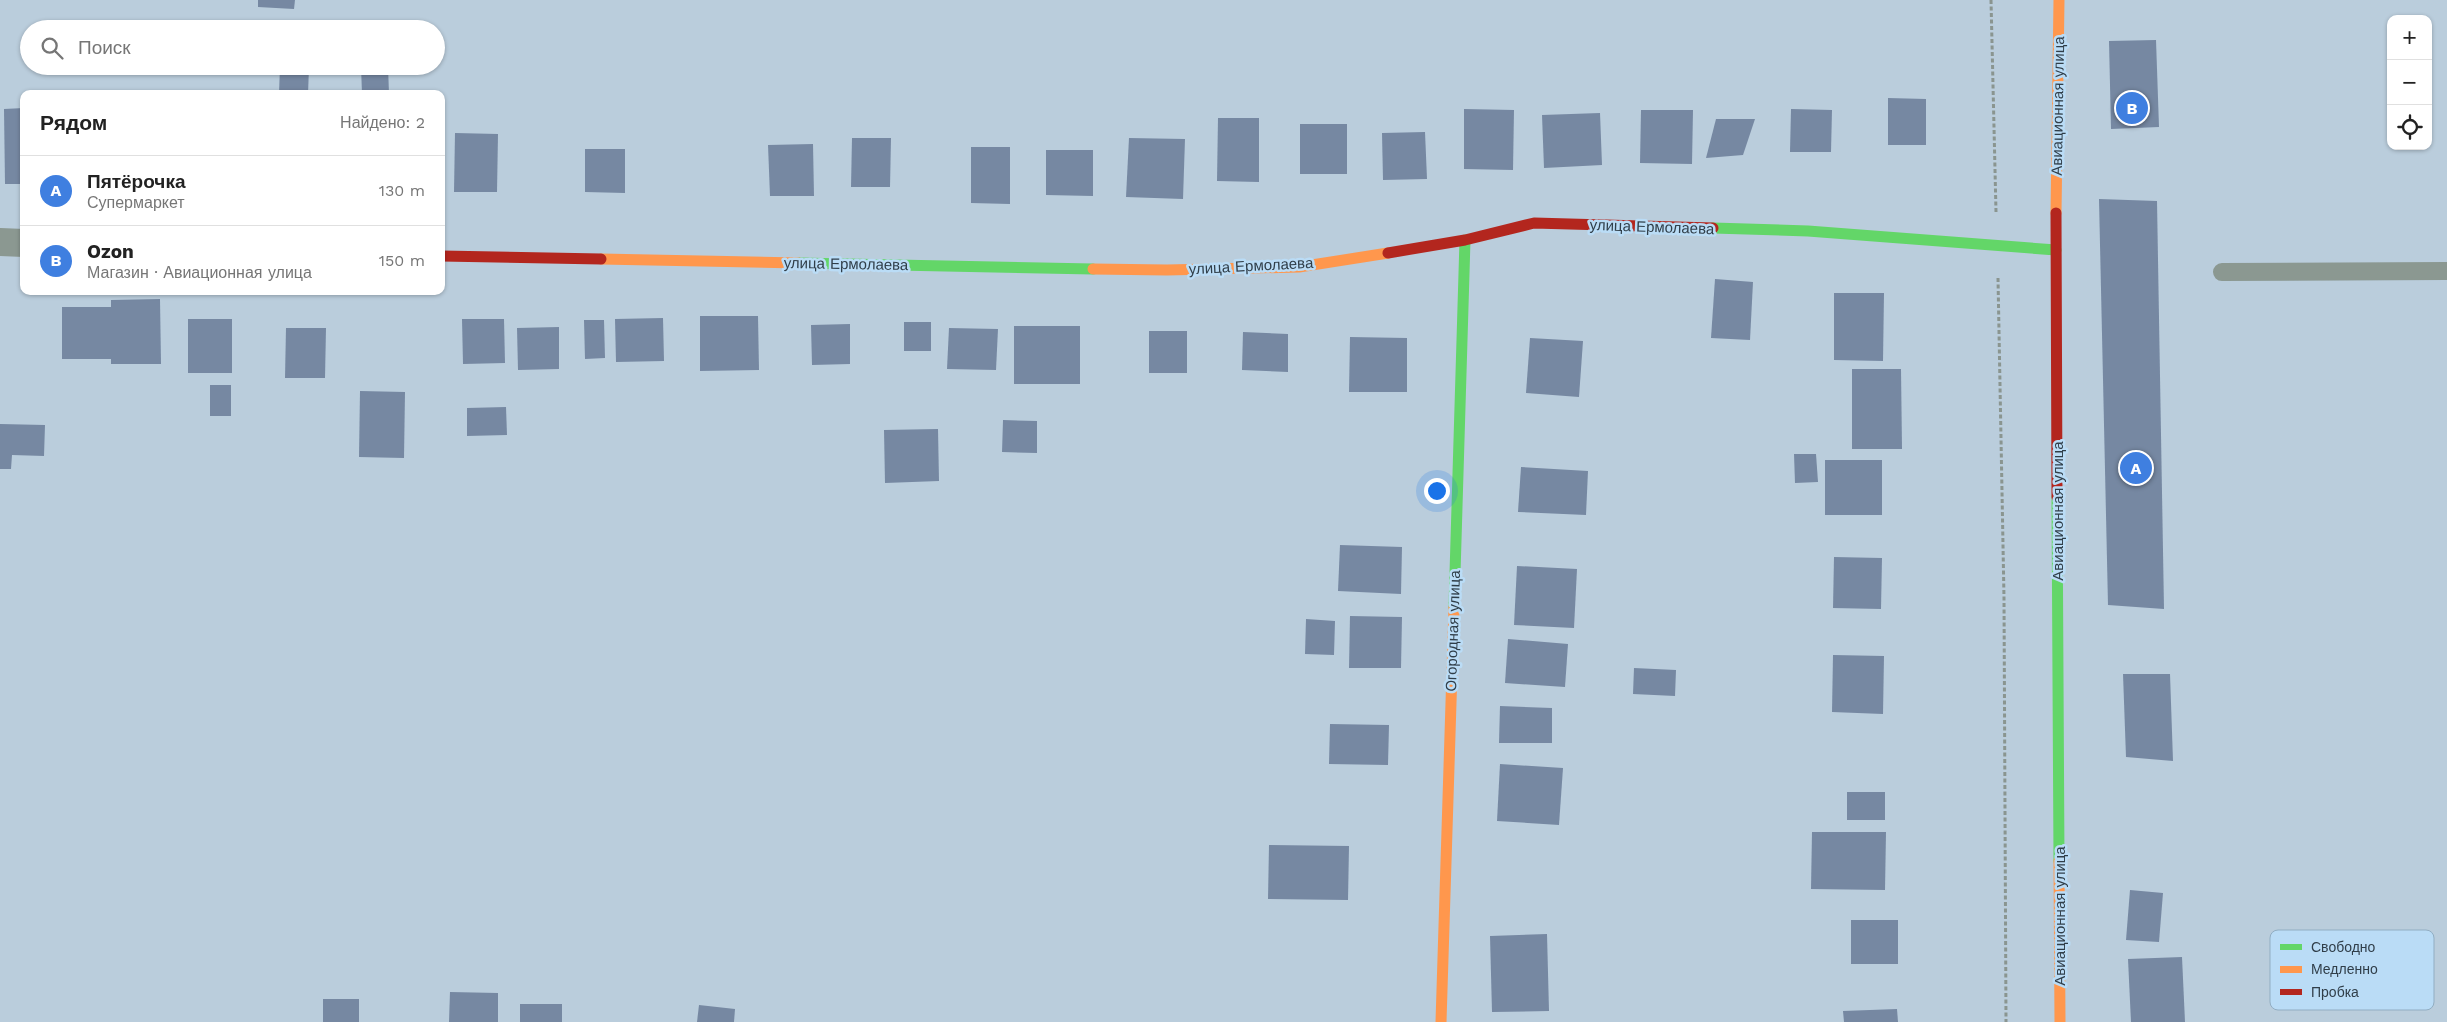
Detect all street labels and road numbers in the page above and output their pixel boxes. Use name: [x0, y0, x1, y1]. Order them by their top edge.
street label: Авиационная улица: [2048, 36, 2068, 176]
street label: улица Ермолаева: [1589, 216, 1715, 238]
street label: улица Ермолаева: [784, 254, 909, 274]
street label: улица Ермолаева: [1188, 254, 1314, 278]
street label: Авиационная улица: [2049, 441, 2067, 581]
street label: Огородная улица: [1442, 569, 1464, 692]
street label: Авиационная улица: [2051, 846, 2069, 986]

